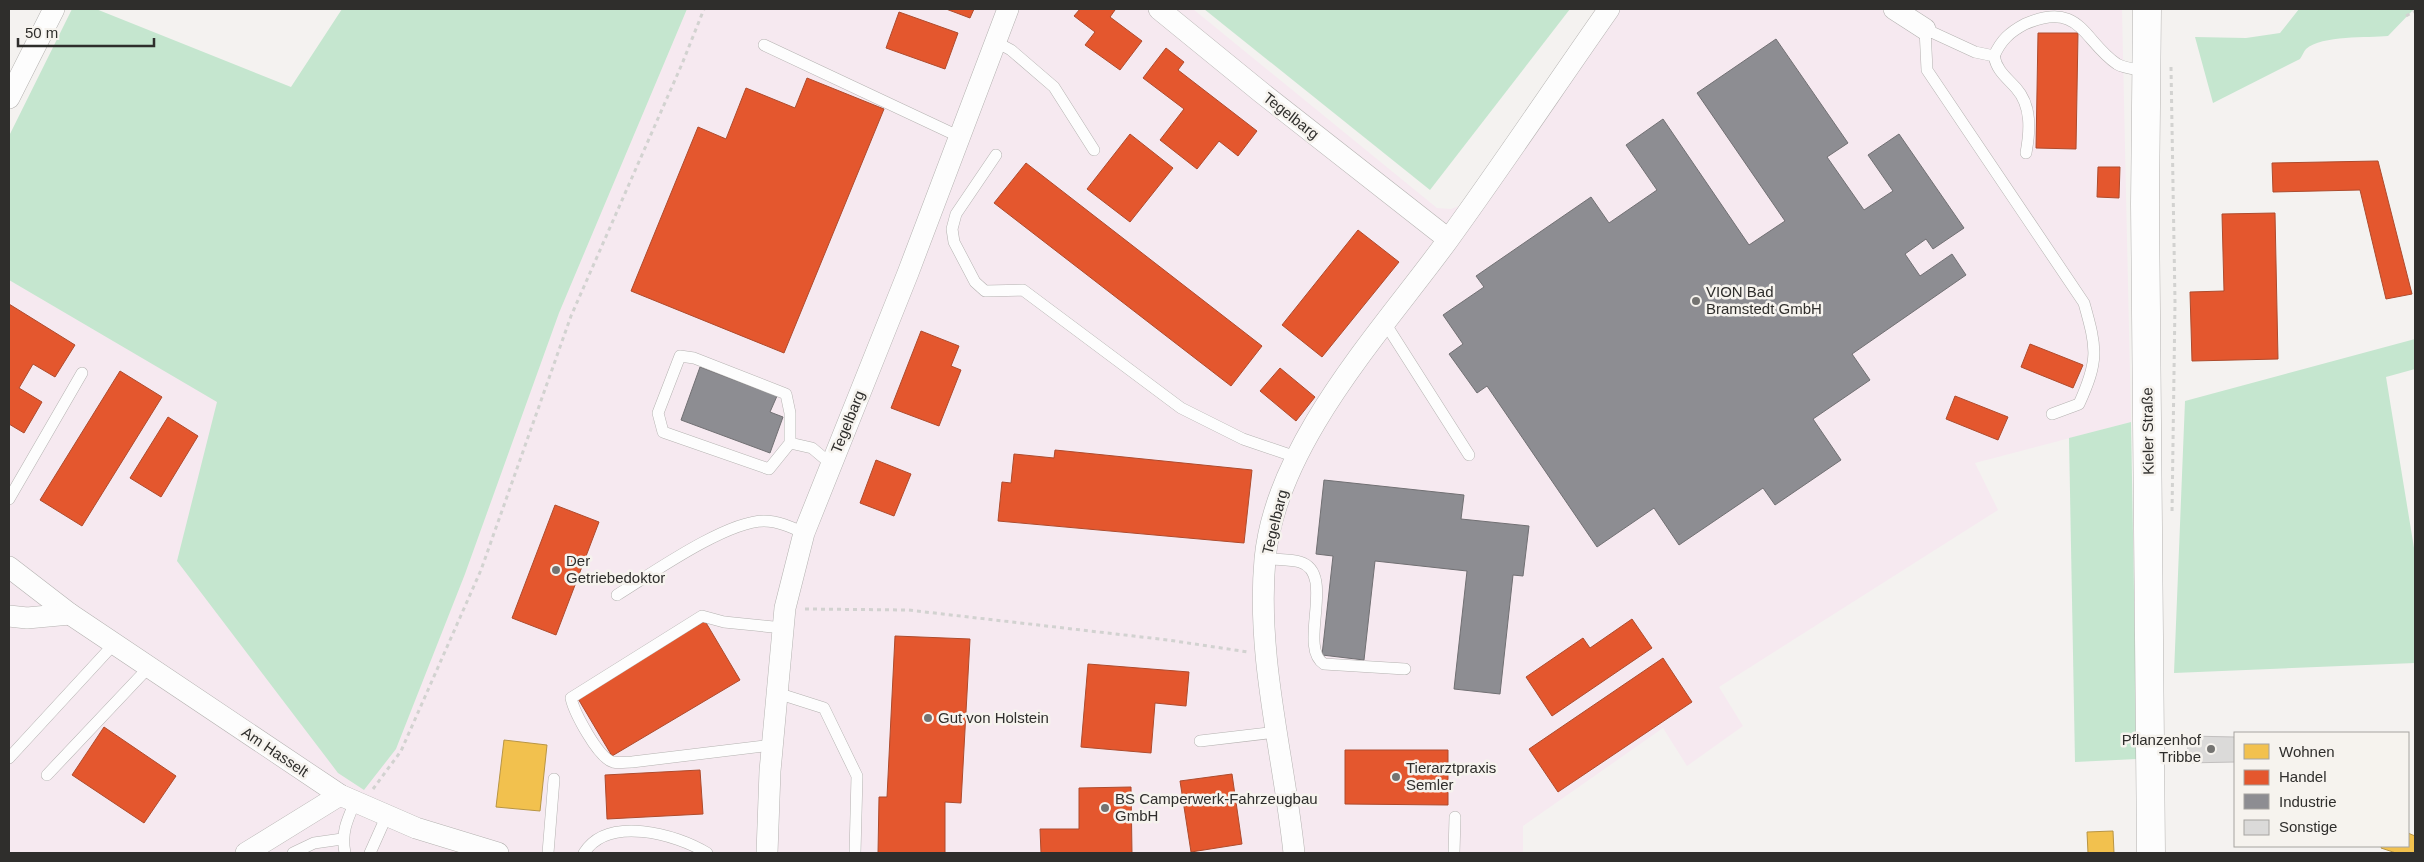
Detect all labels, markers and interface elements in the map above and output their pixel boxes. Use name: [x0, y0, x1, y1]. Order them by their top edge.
scale bar: [18, 15, 154, 47]
text: 50 m: [25, 24, 58, 41]
street label: Tegelbarg: [1260, 89, 1323, 143]
place label: VION Bad Bramstedt GmbH: [1706, 283, 1822, 317]
marker: VION Bad Bramstedt GmbH: [1690, 295, 1702, 307]
street label: Kieler Straße: [2138, 387, 2157, 475]
street label: Tegelbarg: [827, 388, 868, 456]
street label: Tegelbarg: [1258, 488, 1291, 556]
place label: Der Getriebedoktor: [566, 552, 665, 586]
marker: Der Getriebedoktor: [550, 564, 562, 576]
place label: Gut von Holstein: [938, 709, 1049, 726]
marker: Gut von Holstein: [922, 712, 934, 724]
street label: Am Hasselt: [239, 723, 313, 781]
place label: Pflanzenhof Tribbe: [2122, 731, 2202, 765]
legend: [2234, 732, 2409, 847]
marker: Pflanzenhof Tribbe: [2205, 743, 2217, 755]
text: Wohnen: [2279, 743, 2335, 760]
place label: Tierarztpraxis Semler: [1406, 759, 1496, 793]
text: Handel: [2279, 768, 2327, 785]
marker: Tierarztpraxis Semler: [1390, 771, 1402, 783]
place label: BS Camperwerk-Fahrzeugbau GmbH: [1115, 790, 1318, 824]
text: Industrie: [2279, 793, 2337, 810]
marker: BS Camperwerk-Fahrzeugbau GmbH: [1099, 802, 1111, 814]
text: Sonstige: [2279, 818, 2337, 835]

